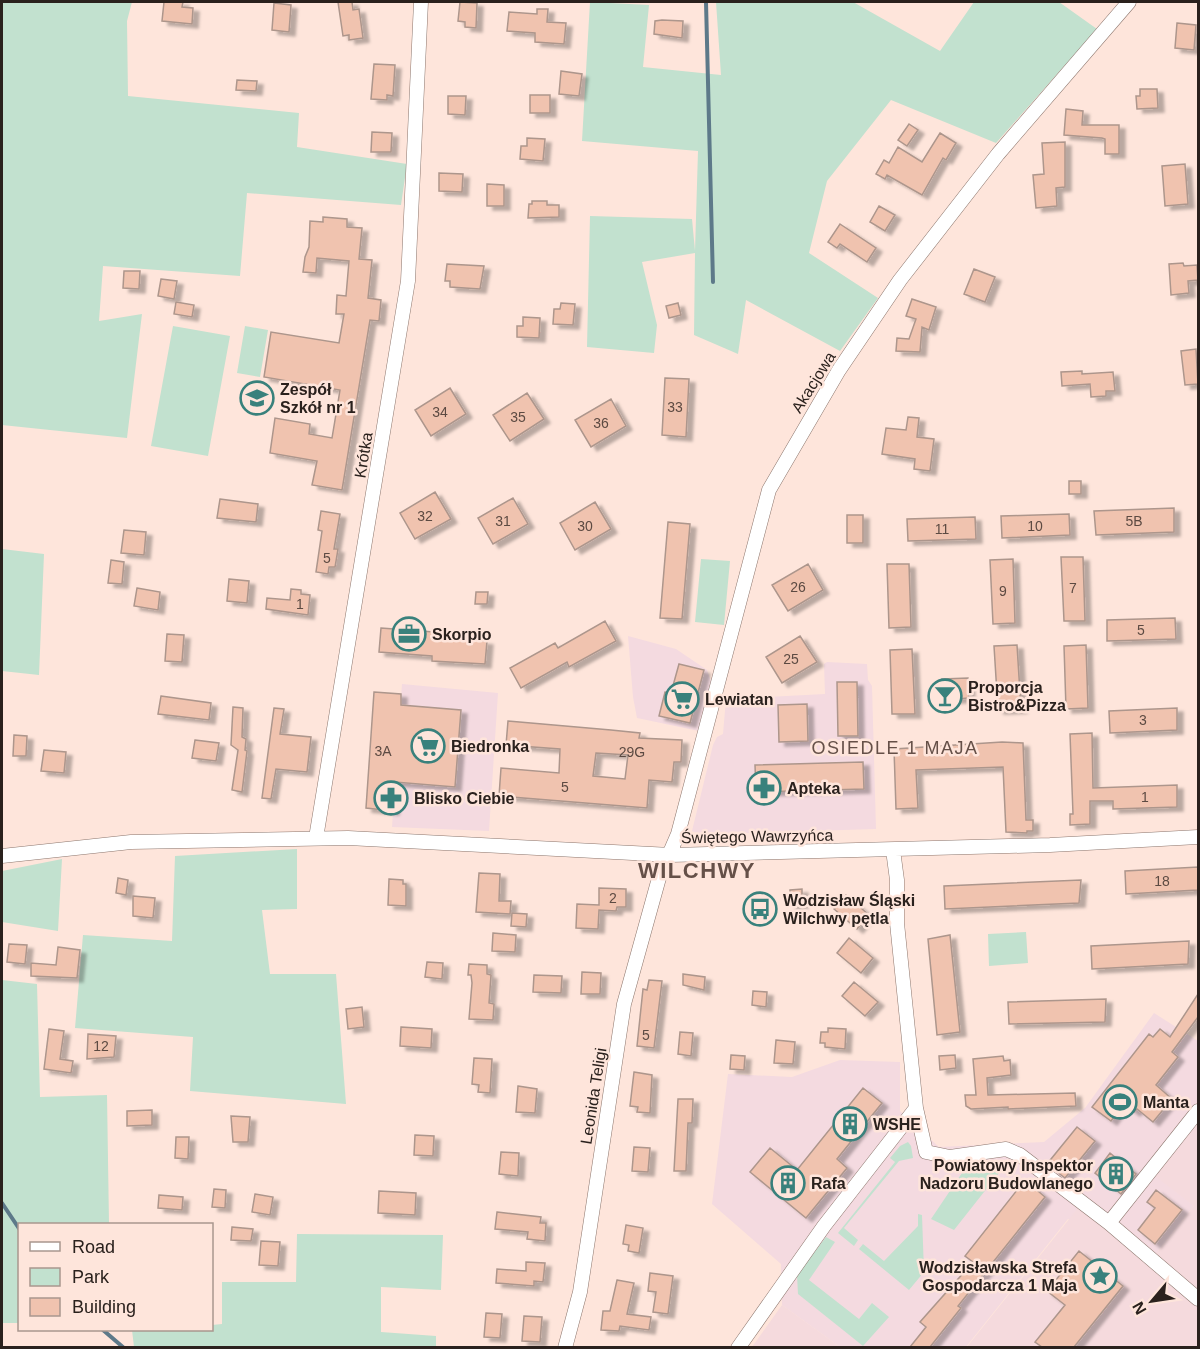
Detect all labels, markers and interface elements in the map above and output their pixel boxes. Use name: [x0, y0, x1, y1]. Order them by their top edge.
street label: Akacjowa: [788, 349, 839, 416]
school or university icon: Zespół Szkół nr 1: [239, 380, 275, 416]
place label: Zespół Szkół nr 1: [280, 381, 356, 416]
house number: 33: [667, 399, 683, 415]
house number: 34: [432, 404, 448, 420]
house number: 35: [510, 409, 526, 425]
house number: 36: [593, 415, 609, 431]
street label: Krótka: [351, 431, 376, 479]
house number: 32: [417, 508, 433, 524]
house number: 31: [495, 513, 511, 529]
house number: 5B: [1125, 513, 1143, 529]
house number: 30: [577, 518, 593, 534]
house number: 10: [1027, 518, 1043, 534]
house number: 11: [935, 521, 949, 537]
house number: 5: [323, 550, 331, 566]
house number: 26: [790, 579, 806, 595]
house number: 7: [1069, 580, 1077, 596]
house number: 9: [999, 583, 1007, 599]
house number: 1: [296, 596, 304, 612]
office icon: Skorpio: [391, 616, 427, 652]
house number: 5: [1137, 622, 1145, 638]
place label: Skorpio: [432, 626, 492, 643]
house number: 25: [783, 651, 799, 667]
bar icon: Proporcja Bistro&Pizza: [927, 678, 963, 714]
place label: Proporcja Bistro&Pizza: [968, 679, 1066, 714]
supermarket icon: Lewiatan: [664, 681, 700, 717]
place label: Lewiatan: [705, 691, 773, 708]
house number: 3: [1139, 712, 1147, 728]
supermarket icon: Biedronka: [410, 728, 446, 764]
place label: Biedronka: [451, 738, 529, 755]
district label: OSIEDLE 1 MAJA: [811, 738, 979, 758]
house number: 3A: [374, 743, 392, 759]
house number: 29G: [619, 744, 645, 760]
pharmacy icon: Apteka: [746, 770, 782, 806]
house number: 5: [561, 779, 569, 795]
pharmacy icon: Blisko Ciebie: [373, 780, 409, 816]
place label: Apteka: [787, 780, 840, 797]
house number: 1: [1141, 789, 1149, 805]
place label: Blisko Ciebie: [414, 790, 515, 807]
street label: Świętego Wawrzyńca: [681, 826, 833, 846]
district label: WILCHWY: [638, 858, 756, 883]
house number: 18: [1154, 873, 1170, 889]
house number: 2: [609, 890, 617, 906]
bus stop icon: Wodzisław Śląski Wilchwy pętla: [742, 891, 778, 927]
place label: Wodzisław Śląski Wilchwy pętla: [783, 891, 915, 927]
house number: 5: [642, 1027, 650, 1043]
house number: 12: [93, 1038, 109, 1054]
street label: Leonida Teligi: [577, 1047, 610, 1146]
sports icon: Manta: [1102, 1084, 1138, 1120]
place label: Manta: [1143, 1094, 1189, 1111]
building icon: WSHE: [832, 1106, 868, 1142]
place label: WSHE: [873, 1116, 921, 1133]
building icon: Powiatowy Inspektor Nadzoru Budowlanego: [1098, 1156, 1134, 1192]
place label: Powiatowy Inspektor Nadzoru Budowlanego: [920, 1157, 1093, 1192]
building icon: Rafa: [770, 1165, 806, 1201]
place label: Rafa: [811, 1175, 846, 1192]
legend: [18, 1223, 213, 1331]
text: Road: [72, 1237, 115, 1257]
place icon: Wodzisławska Strefa Gospodarcza 1 Maja: [1082, 1258, 1118, 1294]
place label: Wodzisławska Strefa Gospodarcza 1 Maja: [919, 1259, 1077, 1294]
text: Park: [72, 1267, 110, 1287]
north arrow: [1122, 1271, 1182, 1331]
text: Building: [72, 1297, 136, 1317]
text: N: [1129, 1299, 1150, 1317]

